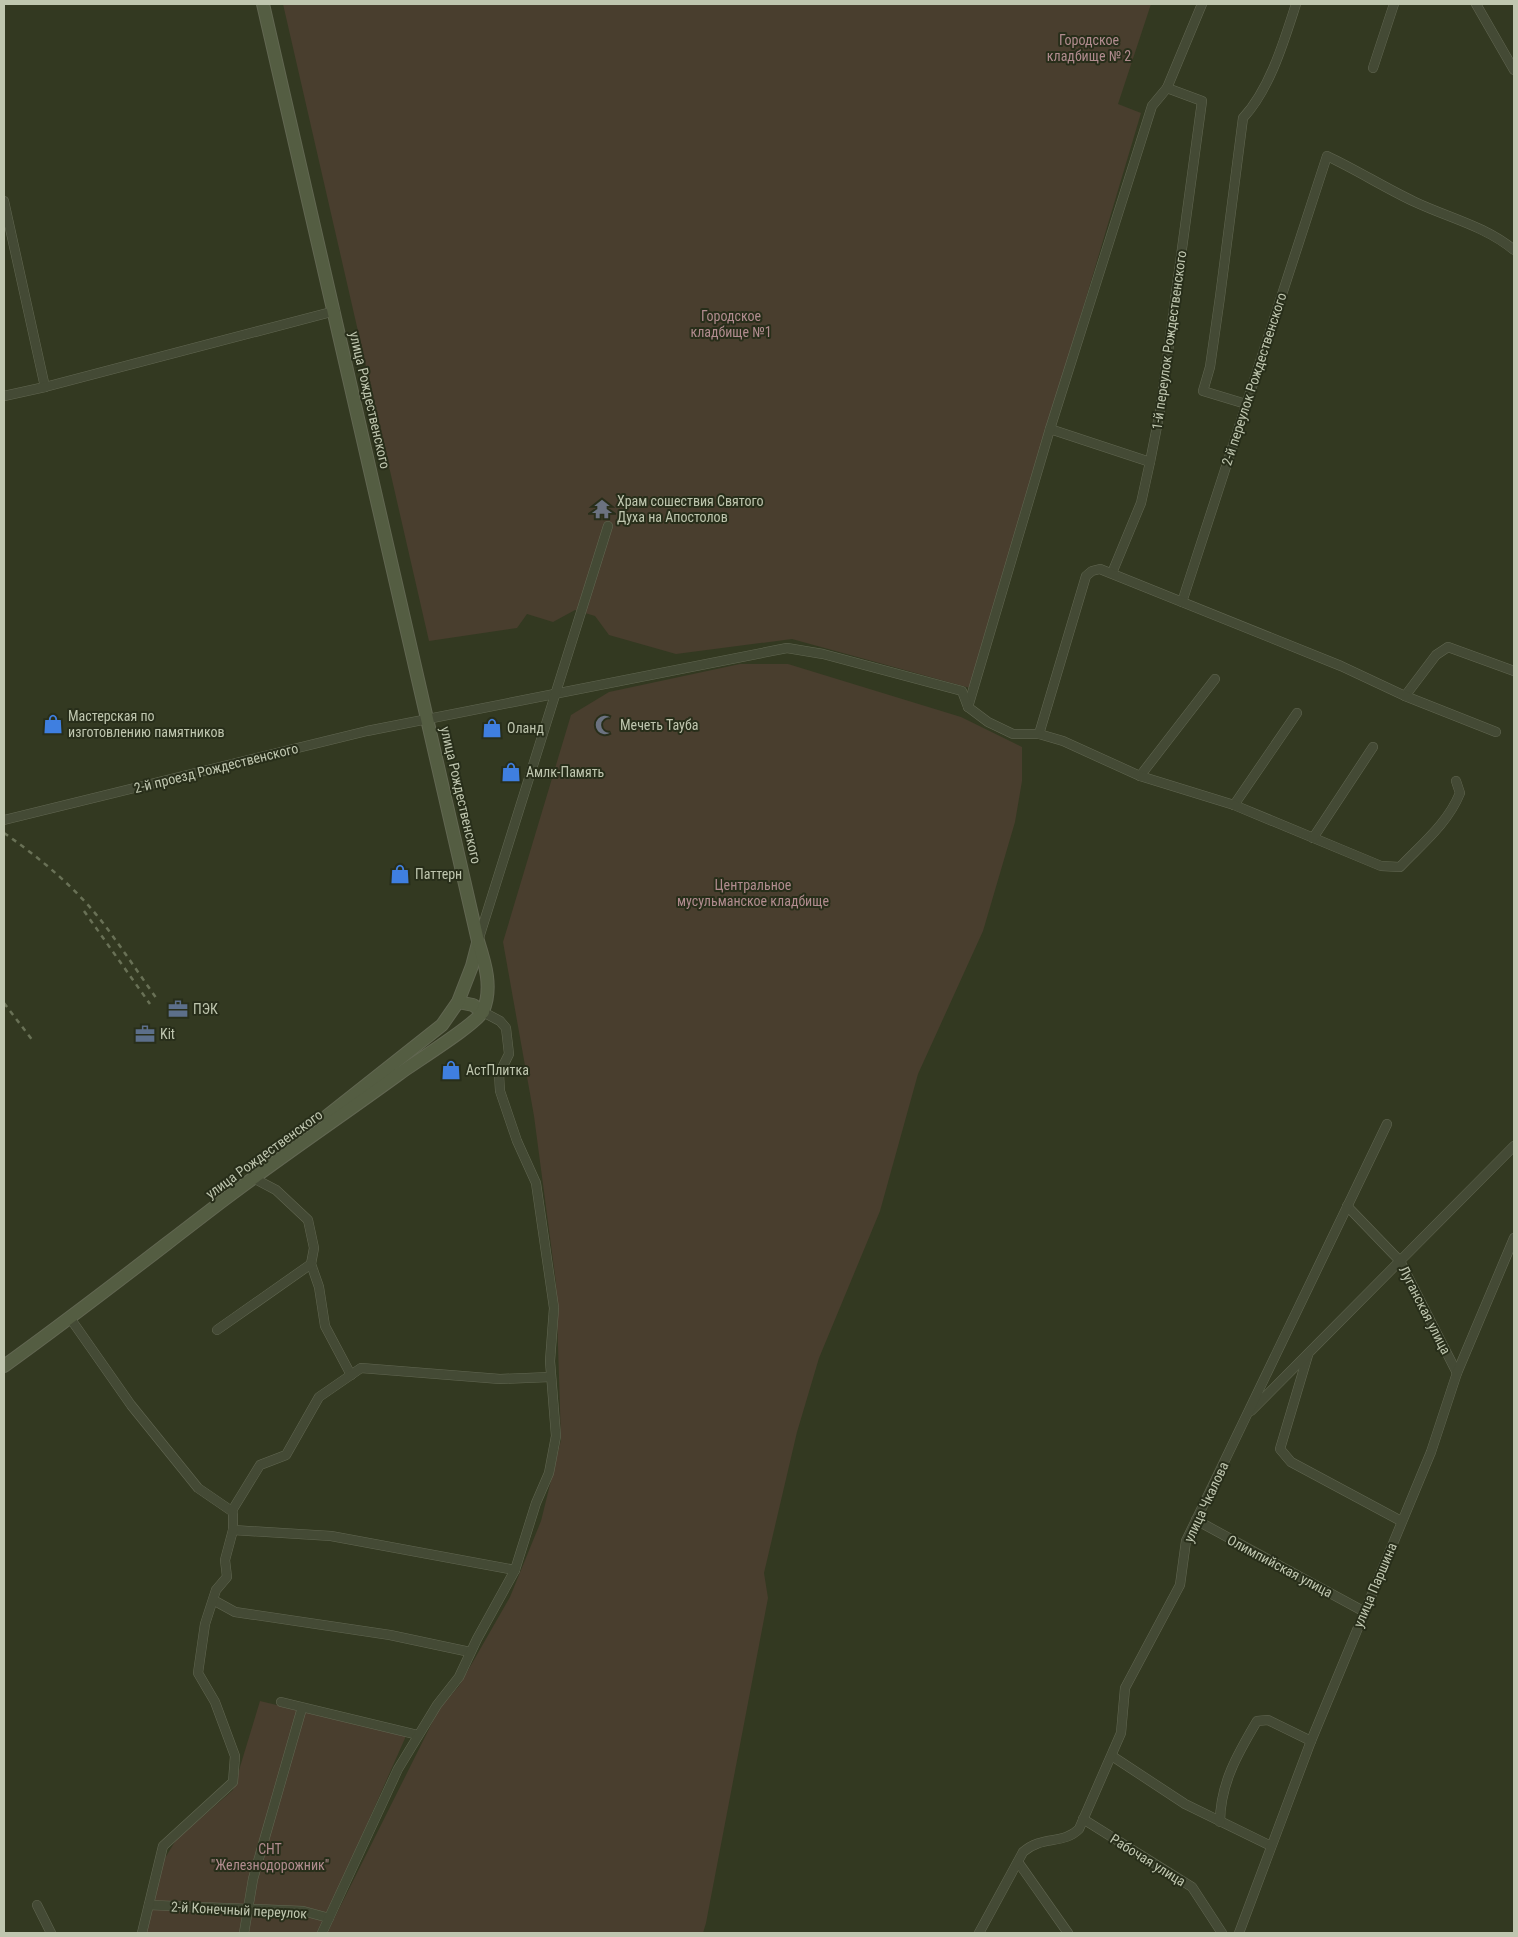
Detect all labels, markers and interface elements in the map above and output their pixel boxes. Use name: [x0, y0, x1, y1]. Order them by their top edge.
park label: Городское кладбище № 2: [1047, 32, 1131, 64]
street label: 1-й переулок Рождественского: [1149, 249, 1189, 431]
street label: 2-й переулок Рождественского: [1218, 291, 1290, 467]
park label: Городское кладбище №1: [690, 308, 772, 340]
street label: улица Рождественского: [346, 330, 394, 470]
place label: Храм сошествия Святого Духа на Апостолов: [617, 493, 764, 525]
temple icon: Храм сошествия Святого Духа на Апостолов: [591, 498, 613, 520]
place label: Мастерская по изготовлению памятников: [68, 708, 225, 740]
shop icon: Мастерская по изготовлению памятников: [42, 713, 64, 735]
mosque icon: Мечеть Тауба: [594, 714, 616, 736]
shop icon: Оланд: [481, 717, 503, 739]
place label: Мечеть Тауба: [620, 717, 698, 733]
place label: Оланд: [507, 720, 544, 736]
street label: улица Рождественского: [437, 725, 485, 865]
street label: 2-й проезд Рождественского: [132, 740, 300, 796]
shop icon: Амлк-Память: [500, 761, 522, 783]
place label: Амлк-Память: [526, 764, 605, 780]
shop icon: Паттерн: [389, 863, 411, 885]
place label: Паттерн: [415, 866, 462, 882]
park label: Центральное мусульманское кладбище: [677, 877, 829, 909]
office icon: ПЭК: [167, 998, 189, 1020]
place label: ПЭК: [193, 1001, 218, 1017]
office icon: Kit: [134, 1023, 156, 1045]
place label: Kit: [160, 1026, 175, 1042]
shop icon: АстПлитка: [440, 1059, 462, 1081]
place label: АстПлитка: [466, 1062, 529, 1078]
street label: улица Рождественского: [203, 1106, 325, 1202]
street label: Луганская улица: [1396, 1263, 1454, 1357]
street label: улица Чкалова: [1180, 1459, 1232, 1545]
street label: Олимпийская улица: [1225, 1532, 1335, 1600]
street label: улица Паршина: [1350, 1540, 1400, 1630]
street label: Рабочая улица: [1108, 1831, 1188, 1889]
park label: СНТ "Железнодорожник": [211, 1841, 329, 1873]
street label: 2-й Конечный переулок: [171, 1898, 308, 1922]

